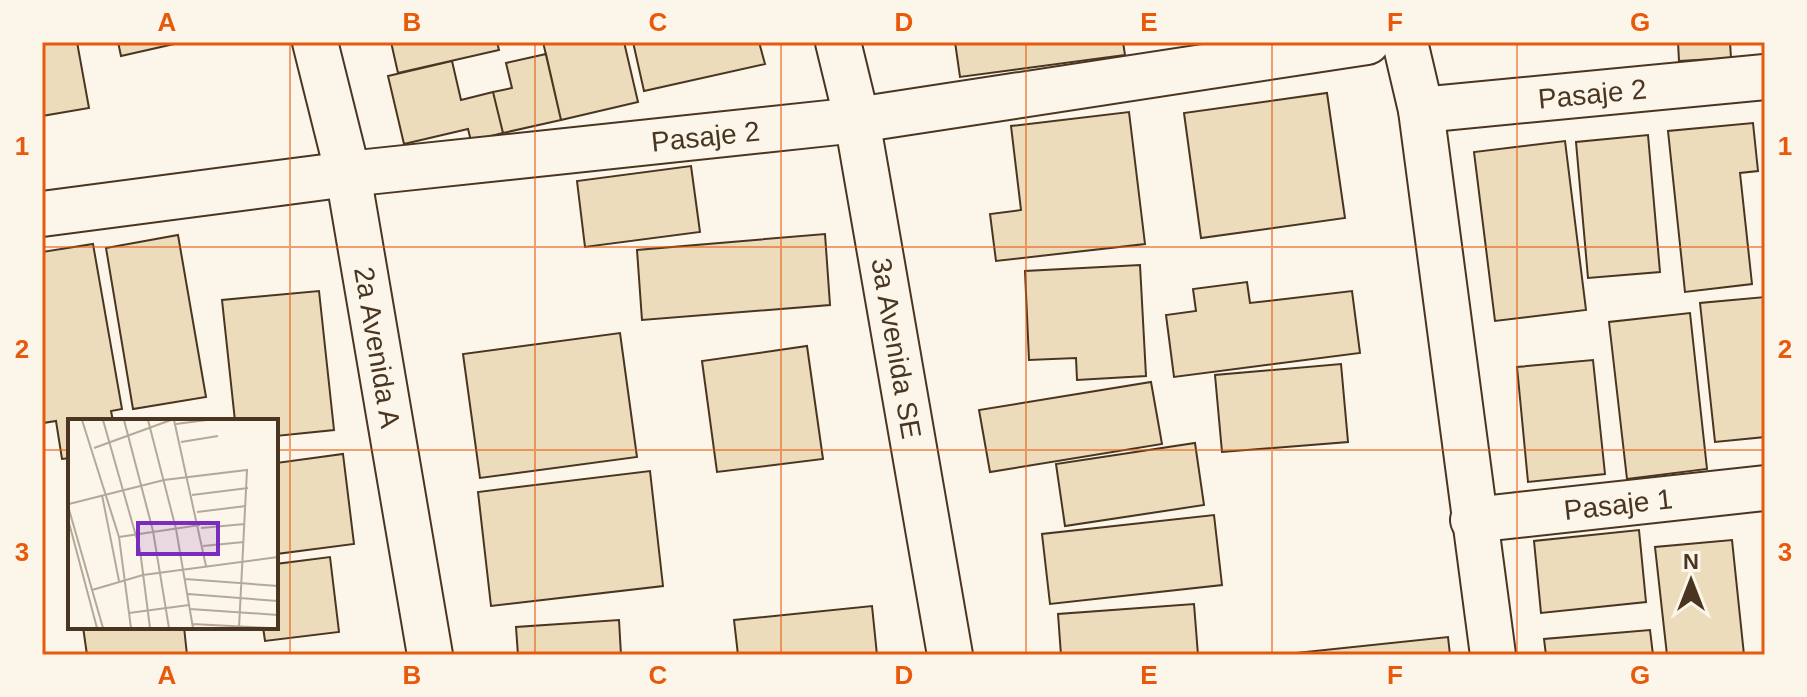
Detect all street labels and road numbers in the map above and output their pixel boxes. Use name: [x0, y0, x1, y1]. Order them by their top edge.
street label: Pasaje 2: [1537, 73, 1648, 115]
street label: Pasaje 2: [650, 115, 761, 158]
street label: 3a Avenida SE: [865, 255, 927, 441]
street label: 2a Avenida A: [348, 265, 406, 431]
street label: Pasaje 1: [1562, 483, 1674, 526]

